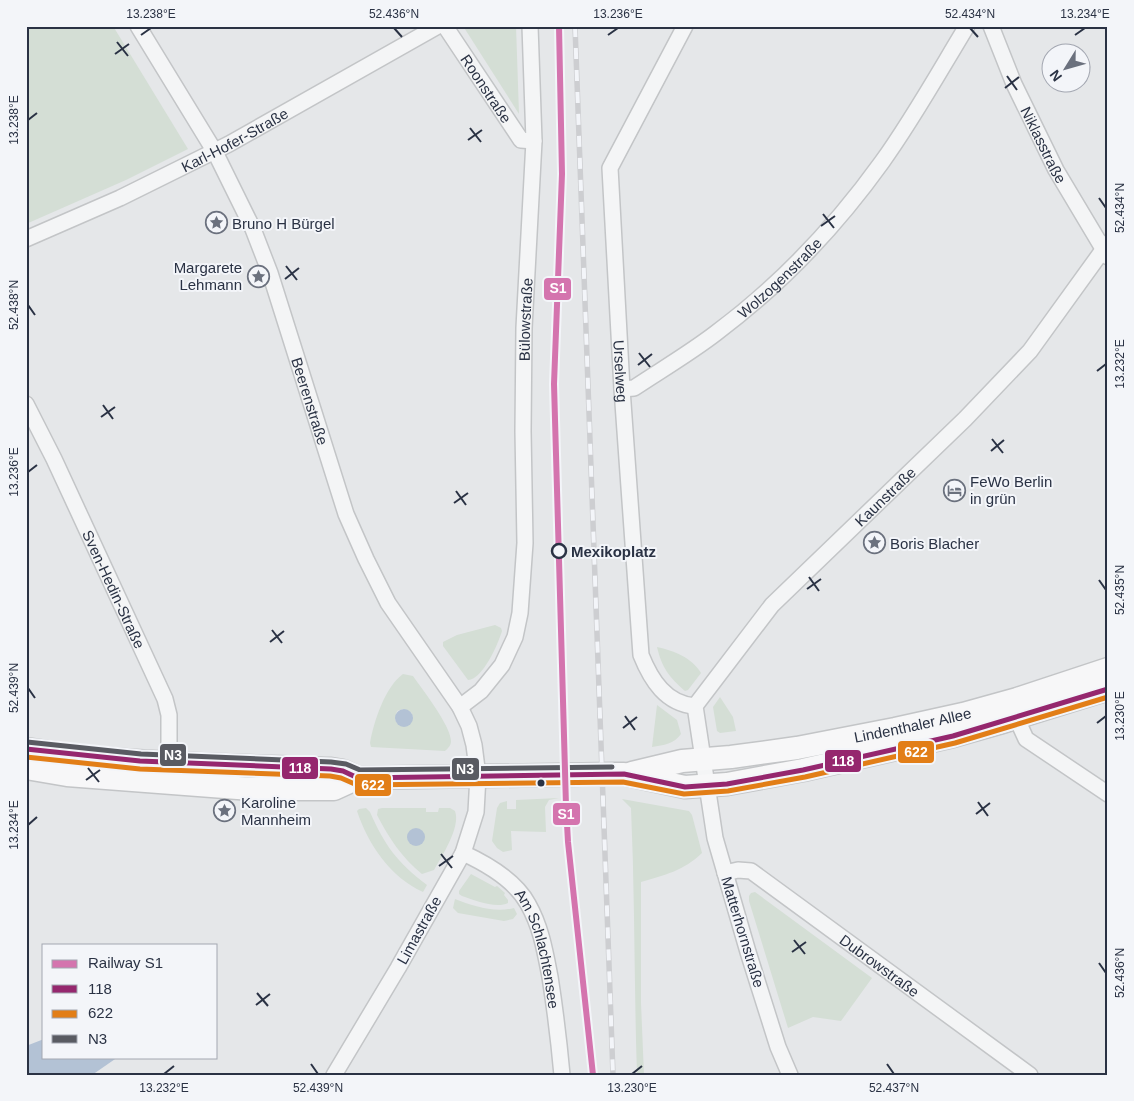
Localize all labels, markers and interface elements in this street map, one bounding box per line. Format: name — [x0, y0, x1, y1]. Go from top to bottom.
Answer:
text: 13.238°E — [126, 7, 176, 21]
text: 52.436°N — [369, 7, 419, 21]
text: 13.236°E — [593, 7, 643, 21]
text: 52.434°N — [945, 7, 995, 21]
text: 13.234°E — [1060, 7, 1110, 21]
north arrow — [1042, 42, 1092, 92]
street label: Roonstraße — [458, 51, 515, 126]
text: N — [1046, 67, 1065, 85]
text: 13.238°E — [7, 95, 21, 145]
street label: Karl-Hofer-Straße — [178, 104, 291, 175]
street label: Niklasstraße — [1018, 104, 1070, 186]
text: 52.434°N — [1113, 183, 1127, 233]
place icon: Bruno H Bürgel — [204, 211, 228, 235]
place label: Bruno H Bürgel — [232, 215, 335, 232]
street label: Wolzogenstraße — [734, 234, 825, 321]
place label: Margarete Lehmann — [174, 259, 242, 293]
place icon: Margarete Lehmann — [246, 264, 270, 288]
street label: Bülowstraße — [515, 277, 535, 361]
line badge: S1 — [543, 277, 572, 301]
text: 52.438°N — [7, 280, 21, 330]
text: S1 — [549, 280, 567, 296]
street label: Urselweg — [611, 339, 631, 403]
text: 13.232°E — [1113, 339, 1127, 389]
street label: Beerenstraße — [289, 355, 332, 447]
text: 13.236°E — [7, 447, 21, 497]
street label: Kaunstraße — [851, 463, 919, 529]
place label: FeWo Berlin in grün — [970, 473, 1052, 507]
hotel icon: FeWo Berlin in grün — [942, 478, 966, 502]
street label: Sven-Hedin-Straße — [79, 527, 149, 651]
place icon: Boris Blacher — [862, 531, 886, 555]
place label: Boris Blacher — [890, 535, 979, 552]
marker: Mexikoplatz — [551, 543, 567, 559]
place label: Mexikoplatz — [571, 543, 656, 560]
text: 52.435°N — [1113, 565, 1127, 615]
text: 52.439°N — [7, 663, 21, 713]
text: 13.230°E — [1113, 691, 1127, 741]
street label: Lindenthaler Allee — [852, 704, 973, 745]
line badge: 622 — [897, 740, 935, 764]
line badge: N3 — [159, 743, 187, 767]
text: 622 — [904, 744, 928, 760]
text: N3 — [164, 747, 182, 763]
line badge: 118 — [824, 749, 862, 773]
text: 118 — [832, 753, 855, 769]
line badge: 118 — [281, 756, 319, 780]
line badge: N3 — [451, 757, 480, 781]
text: 118 — [289, 760, 312, 776]
text: N3 — [456, 761, 474, 777]
line badge: 622 — [354, 773, 392, 797]
text: 622 — [361, 777, 385, 793]
unlabelled marker — [536, 778, 546, 788]
place label: Karoline Mannheim — [241, 794, 311, 828]
place icon: Karoline Mannheim — [213, 799, 237, 823]
text: 13.234°E — [7, 800, 21, 850]
line badge: S1 — [552, 802, 581, 826]
text: S1 — [557, 806, 575, 822]
street label: Matterhornstraße — [718, 875, 768, 989]
street label: Am Schlachtensee — [512, 885, 563, 1010]
street label: Limastraße — [393, 893, 445, 967]
street label: Dubrowstraße — [837, 931, 923, 1000]
legend — [42, 944, 218, 1058]
text: 52.436°N — [1113, 948, 1127, 998]
text: Railway S1 — [88, 954, 163, 971]
text: 118 — [88, 980, 112, 997]
text: 622 — [88, 1004, 113, 1021]
text: N3 — [88, 1030, 107, 1047]
text: 13.232°E — [139, 1081, 189, 1095]
text: 52.439°N — [293, 1081, 343, 1095]
text: 13.230°E — [607, 1081, 657, 1095]
text: 52.437°N — [869, 1081, 919, 1095]

